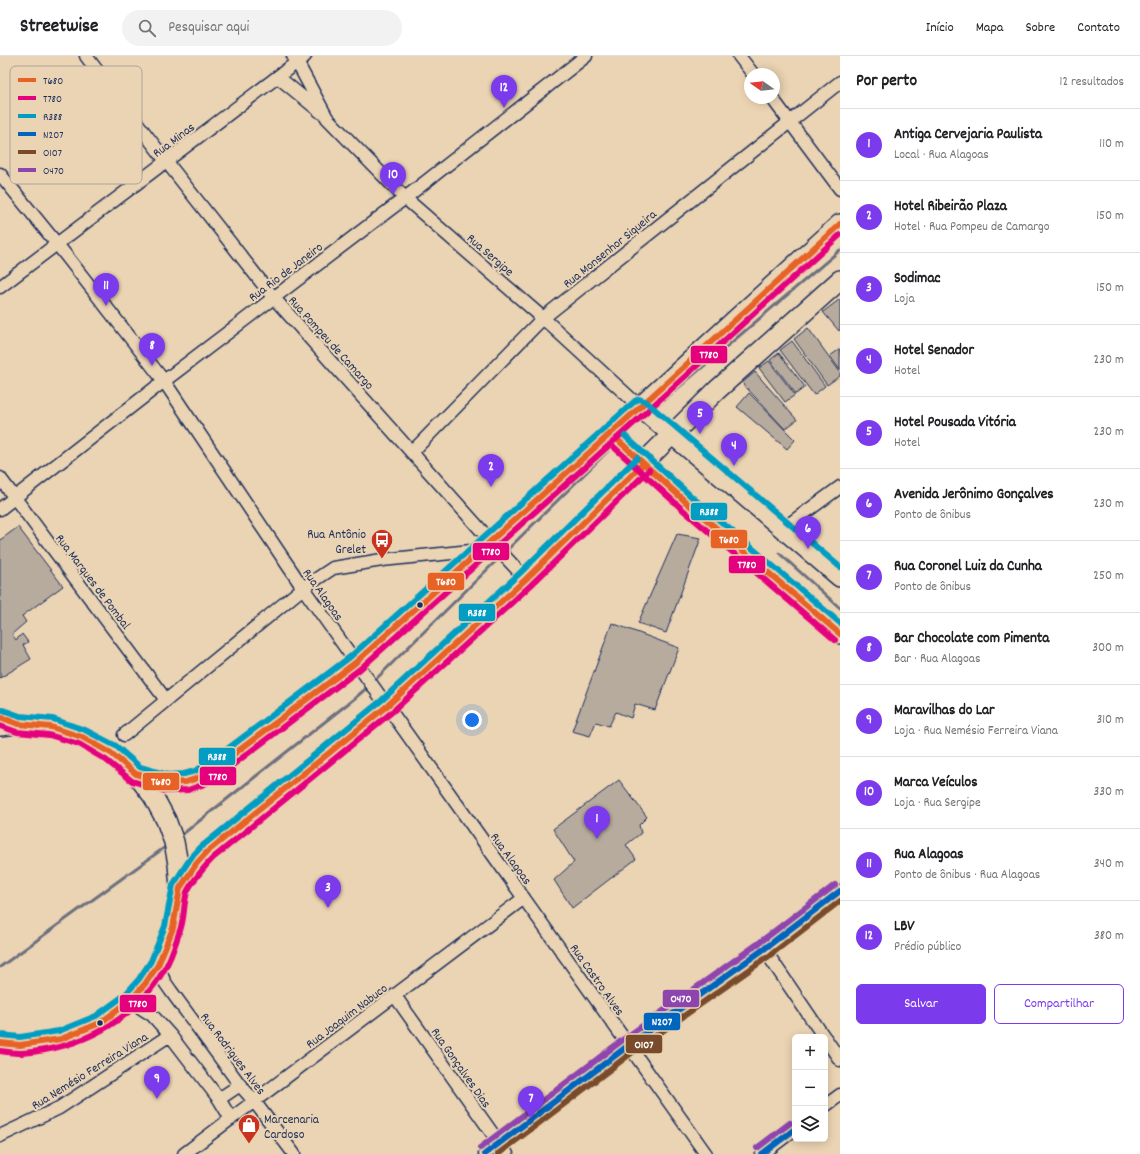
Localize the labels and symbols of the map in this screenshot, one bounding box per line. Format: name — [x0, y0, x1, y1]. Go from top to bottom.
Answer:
legend — [10, 66, 142, 184]
north arrow — [744, 68, 780, 104]
text: T680 — [43, 74, 63, 90]
pin: 12 — [491, 75, 517, 108]
text: T780 — [43, 92, 62, 108]
text: R388 — [43, 110, 62, 126]
street label: Rua Minas — [149, 119, 200, 163]
text: N207 — [43, 128, 63, 144]
text: O107 — [43, 146, 62, 162]
pin: 10 — [380, 162, 406, 195]
text: O470 — [43, 164, 64, 180]
street label: Rua Monsenhor Siqueira — [560, 206, 662, 294]
street label: Rua Sergipe — [462, 230, 517, 282]
street label: Rua Rio de Janeiro — [245, 239, 328, 307]
pin: 11 — [93, 273, 119, 306]
street label: Rua Pompeu de Camargo — [283, 293, 378, 395]
pin: 8 — [139, 333, 165, 366]
line badge: T780 — [690, 345, 728, 364]
text: T780 — [699, 348, 719, 364]
pin: 5 — [687, 401, 713, 434]
pin: 4 — [721, 433, 747, 466]
pin: 2 — [478, 454, 504, 487]
line badge: R388 — [690, 502, 728, 521]
text: R388 — [699, 505, 719, 521]
pin: 6 — [795, 516, 821, 549]
place label: Rua Antônio Grelet — [307, 526, 366, 560]
bus stop icon: Rua Antônio Grelet — [369, 527, 395, 560]
line badge: T680 — [710, 529, 748, 549]
street label: Rua Marques de Pombal — [50, 531, 134, 634]
text: T680 — [719, 533, 739, 549]
line badge: T780 — [472, 542, 510, 561]
text: T780 — [481, 545, 501, 561]
line badge: T780 — [728, 555, 766, 574]
text: T780 — [737, 558, 757, 574]
street label: Rua Alagoas — [297, 565, 347, 626]
line badge: T680 — [427, 572, 465, 591]
text: T680 — [436, 575, 456, 591]
unlabelled marker — [415, 600, 425, 610]
line badge: R388 — [458, 603, 496, 622]
text: R388 — [467, 606, 487, 622]
your location — [462, 710, 482, 730]
line badge: R388 — [198, 747, 236, 766]
text: R388 — [207, 750, 227, 766]
line badge: T780 — [199, 766, 237, 786]
text: T780 — [208, 770, 228, 786]
line badge: T680 — [142, 772, 180, 791]
text: T680 — [151, 775, 171, 791]
pin: 1 — [584, 806, 610, 839]
street label: Rua Alagoas — [485, 829, 535, 889]
pin: 3 — [315, 875, 341, 908]
street label: Rua Castro Alves — [564, 940, 628, 1020]
street label: Rua Joaquim Nabuco — [303, 980, 393, 1054]
line badge: O470 — [662, 989, 700, 1008]
text: O470 — [670, 992, 692, 1008]
line badge: T780 — [119, 994, 157, 1013]
text: T780 — [128, 997, 148, 1013]
street label: Rua Rodrigues Alves — [195, 1009, 269, 1100]
line badge: N207 — [643, 1012, 681, 1031]
text: N207 — [652, 1015, 673, 1031]
unlabelled marker — [95, 1018, 105, 1028]
street label: Rua Gonçalves Dias — [425, 1024, 495, 1112]
street label: Rua Nemésio Ferreira Viana — [28, 1028, 153, 1116]
line badge: O107 — [625, 1034, 663, 1054]
text: O107 — [635, 1038, 654, 1054]
pin: 9 — [144, 1066, 170, 1099]
pin: 7 — [518, 1086, 544, 1119]
place label: Marcenaria Cardoso — [264, 1111, 320, 1145]
shop icon: Marcenaria Cardoso — [236, 1112, 262, 1145]

